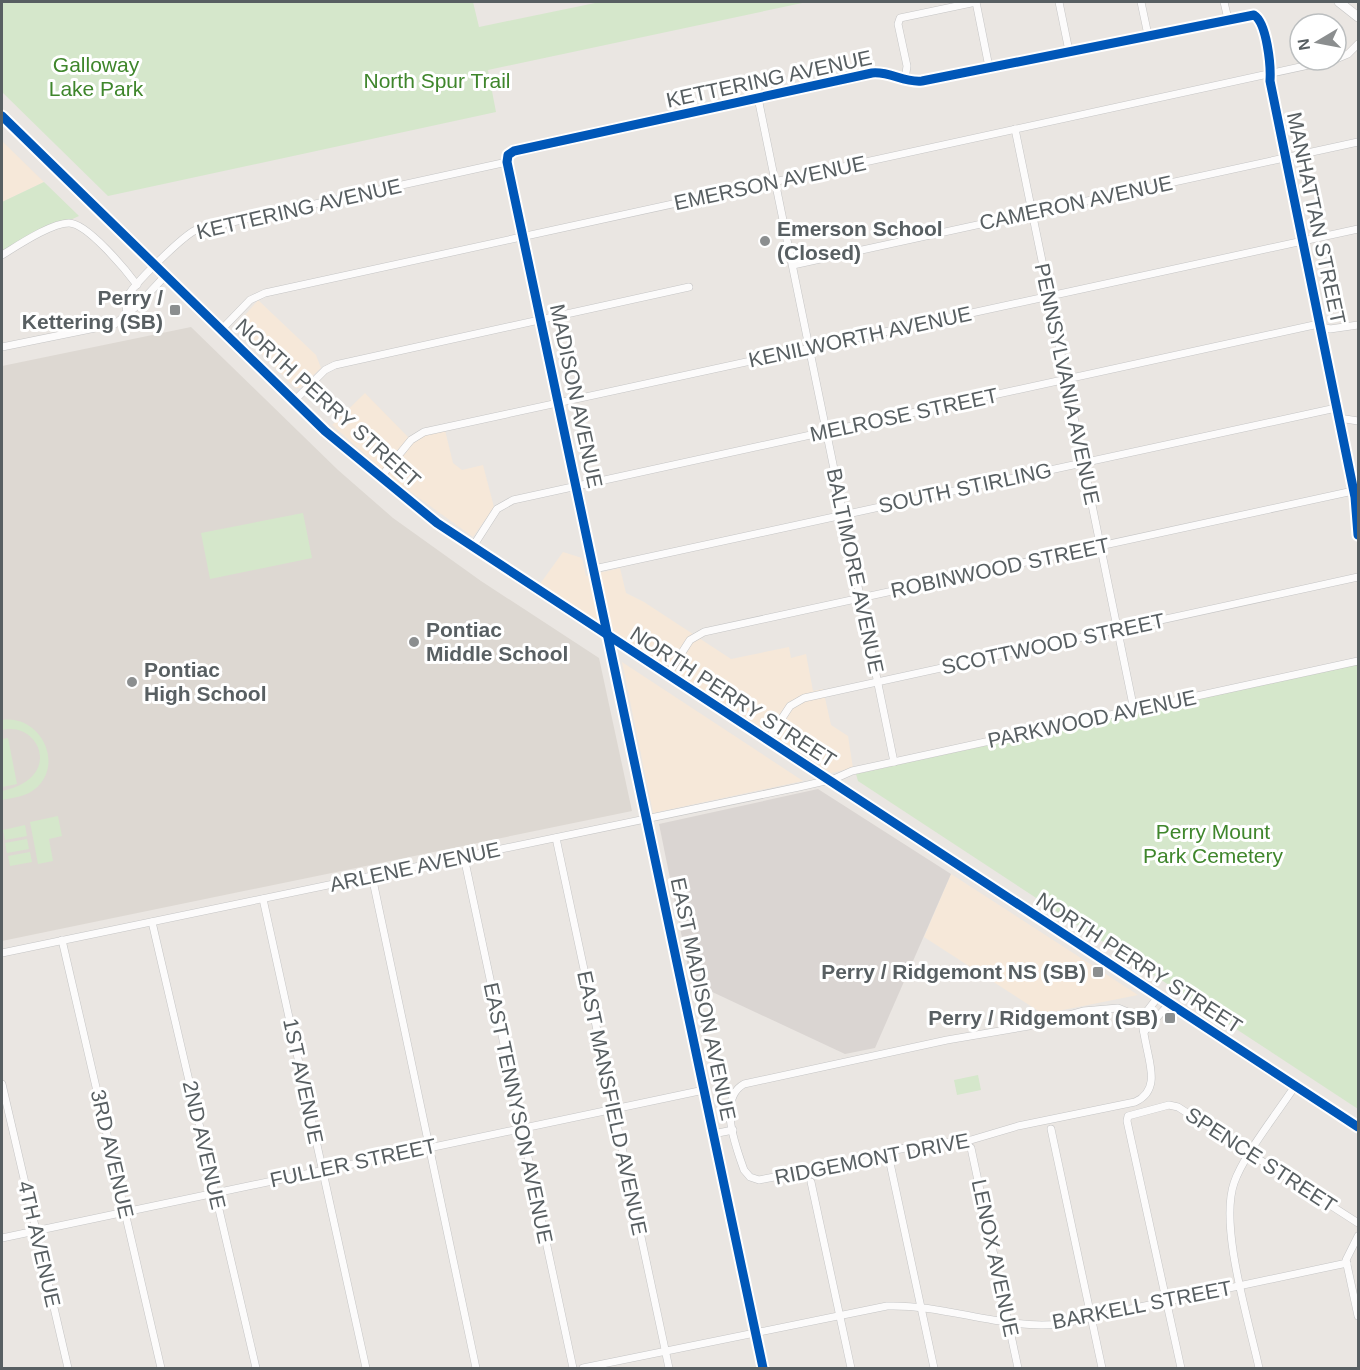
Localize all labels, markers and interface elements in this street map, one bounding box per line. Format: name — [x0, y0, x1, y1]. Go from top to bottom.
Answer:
north arrow — [1288, 12, 1348, 72]
text: N — [1294, 37, 1313, 52]
street label: KETTERING AVENUE — [664, 45, 874, 112]
park label: Galloway Lake Park — [49, 53, 144, 100]
park label: North Spur Trail — [363, 69, 511, 92]
street label: MANHATTAN STREET — [1283, 110, 1350, 326]
street label: EMERSON AVENUE — [672, 151, 868, 214]
street label: CAMERON AVENUE — [977, 171, 1175, 234]
street label: KETTERING AVENUE — [194, 174, 404, 243]
place label: Emerson School (Closed) — [777, 217, 943, 264]
marker: Emerson School (Closed) — [758, 234, 772, 248]
street label: PENNSYLVANIA AVENUE — [1031, 261, 1104, 507]
place label: Perry / Kettering (SB) — [22, 286, 163, 333]
street label: MADISON AVENUE — [546, 302, 607, 490]
street label: KENILWORTH AVENUE — [746, 302, 974, 371]
marker: Perry / Kettering (SB) — [168, 303, 182, 317]
street label: NORTH PERRY STREET — [231, 314, 425, 492]
street label: MELROSE STREET — [808, 383, 1000, 446]
street label: SOUTH STIRLING — [876, 458, 1053, 517]
street label: BALTIMORE AVENUE — [822, 466, 888, 676]
street label: ROBINWOOD STREET — [889, 533, 1111, 602]
street label: SCOTTWOOD STREET — [939, 609, 1167, 678]
place label: Pontiac Middle School — [426, 618, 568, 665]
street label: NORTH PERRY STREET — [626, 621, 840, 772]
marker: Pontiac Middle School — [407, 635, 421, 649]
place label: Pontiac High School — [144, 658, 267, 705]
marker: Pontiac High School — [125, 675, 139, 689]
street label: PARKWOOD AVENUE — [985, 685, 1198, 752]
park label: Perry Mount Park Cemetery — [1143, 820, 1284, 867]
street label: ARLENE AVENUE — [328, 837, 502, 896]
street label: EAST MADISON AVENUE — [666, 875, 740, 1122]
street label: NORTH PERRY STREET — [1032, 887, 1246, 1038]
place label: Perry / Ridgemont NS (SB) — [821, 960, 1086, 983]
marker: Perry / Ridgemont NS (SB) — [1091, 965, 1105, 979]
street label: EAST MANSFIELD AVENUE — [573, 968, 652, 1237]
street label: EAST TENNYSON AVENUE — [480, 980, 557, 1245]
place label: Perry / Ridgemont (SB) — [928, 1006, 1158, 1029]
marker: Perry / Ridgemont (SB) — [1163, 1011, 1177, 1025]
street label: 1ST AVENUE — [279, 1016, 328, 1146]
street label: 2ND AVENUE — [178, 1078, 230, 1212]
street label: 3RD AVENUE — [86, 1087, 138, 1221]
street label: SPENCE STREET — [1182, 1102, 1341, 1217]
street label: RIDGEMONT DRIVE — [773, 1128, 971, 1189]
street label: FULLER STREET — [268, 1134, 438, 1191]
street label: LENOX AVENUE — [968, 1177, 1023, 1339]
street label: 4TH AVENUE — [14, 1178, 65, 1309]
street label: BARKELL STREET — [1050, 1276, 1234, 1333]

